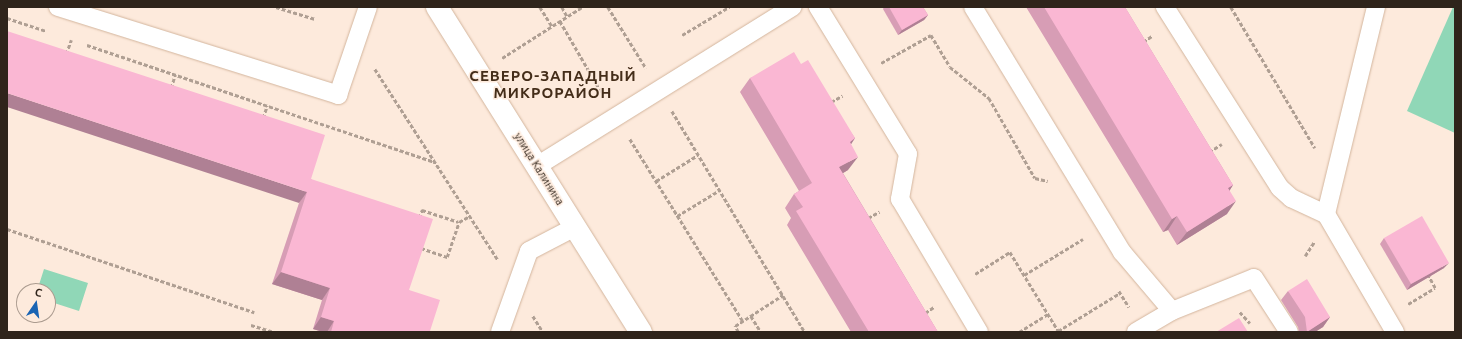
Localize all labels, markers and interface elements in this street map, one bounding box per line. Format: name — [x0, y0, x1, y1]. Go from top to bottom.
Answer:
district label: СЕВЕРО-ЗАПАДНЫЙ МИКРОРАЙОН — [469, 66, 637, 101]
street label: улица Калинина — [511, 130, 567, 208]
north arrow — [16, 283, 56, 323]
text: С — [34, 286, 43, 299]

